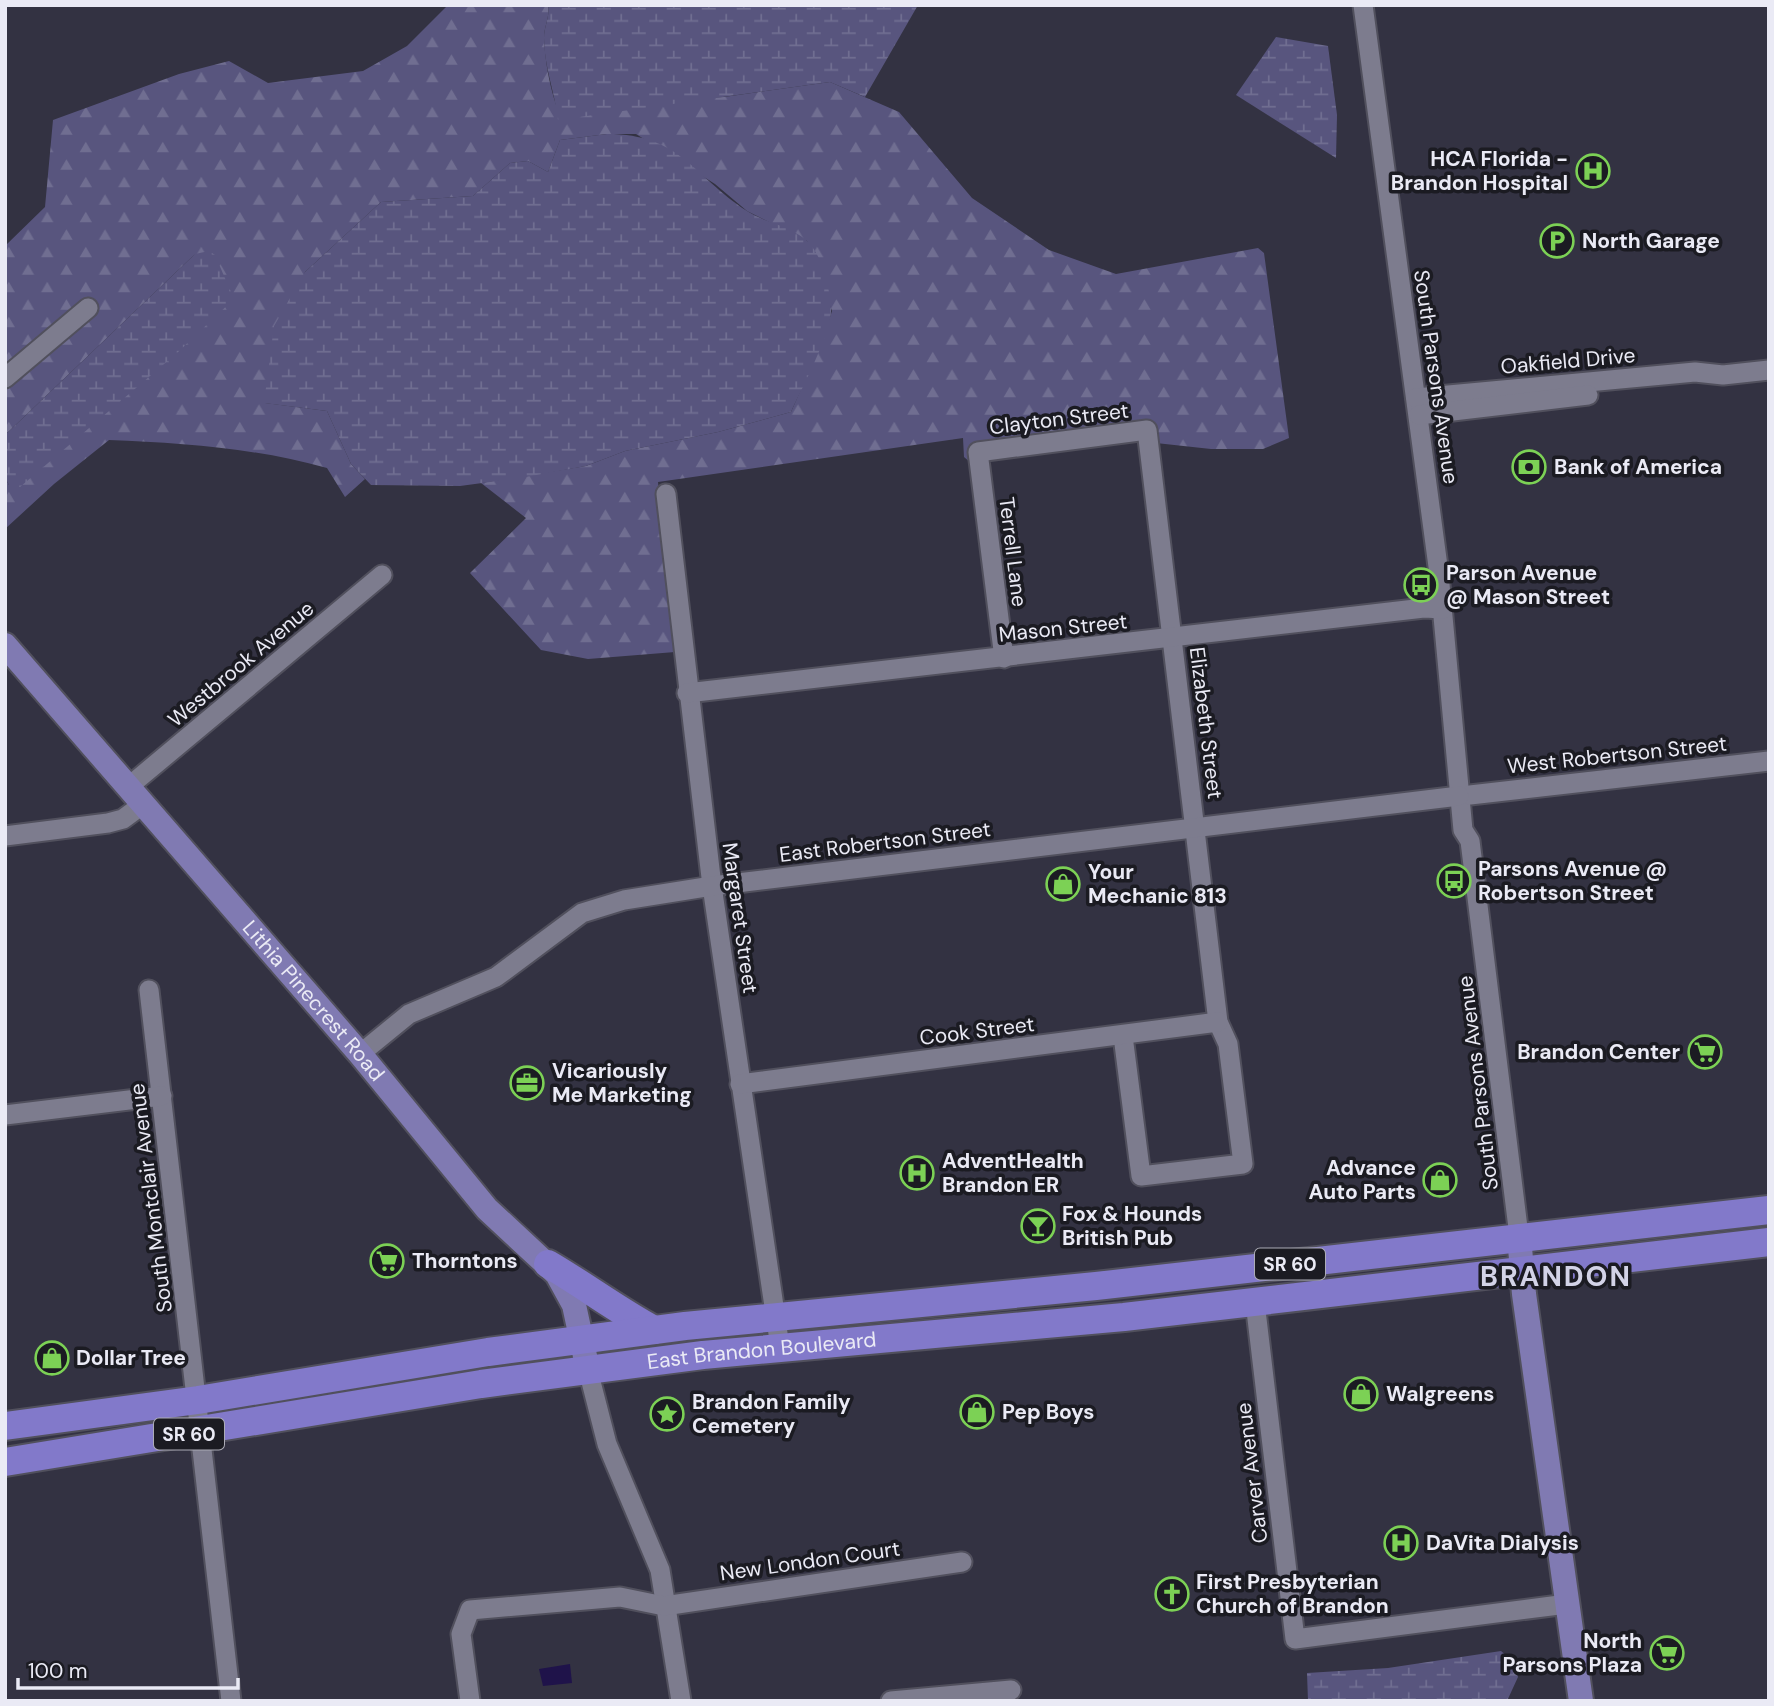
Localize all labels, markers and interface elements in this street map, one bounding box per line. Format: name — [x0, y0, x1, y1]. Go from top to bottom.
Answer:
place label: HCA Florida - Brandon Hospital — [1391, 145, 1568, 197]
hospital icon: HCA Florida - Brandon Hospital — [1574, 152, 1612, 190]
parking icon: North Garage — [1538, 222, 1576, 260]
place label: North Garage — [1582, 227, 1720, 255]
street label: South Parsons Avenue — [1407, 268, 1465, 486]
street label: Oakfield Drive — [1499, 341, 1637, 381]
street label: Clayton Street — [988, 397, 1130, 441]
bank icon: Bank of America — [1510, 448, 1548, 486]
place label: Bank of America — [1554, 453, 1722, 481]
street label: Terrell Lane — [992, 496, 1034, 609]
place label: Parson Avenue @ Mason Street — [1446, 559, 1610, 611]
bus stop icon: Parson Avenue @ Mason Street — [1402, 566, 1440, 604]
street label: Westbrook Avenue — [162, 595, 320, 733]
street label: Mason Street — [997, 607, 1129, 649]
street label: Elizabeth Street — [1183, 645, 1229, 801]
street label: West Robertson Street — [1506, 730, 1728, 780]
street label: East Robertson Street — [778, 815, 992, 869]
street label: Margaret Street — [716, 841, 764, 995]
place label: Parsons Avenue @ Robertson Street — [1478, 855, 1667, 907]
place label: Your Mechanic 813 — [1088, 858, 1227, 910]
bus stop icon: Parsons Avenue @ Robertson Street — [1435, 862, 1473, 900]
shop icon: Your Mechanic 813 — [1044, 865, 1082, 903]
street label: Lithia Pinecrest Road — [236, 915, 391, 1087]
street label: South Parsons Avenue — [1451, 974, 1505, 1192]
street label: Cook Street — [918, 1010, 1036, 1052]
supermarket icon: Brandon Center — [1686, 1033, 1724, 1071]
place label: Brandon Center — [1517, 1038, 1680, 1066]
place label: Vicariously Me Marketing — [552, 1057, 692, 1109]
office icon: Vicariously Me Marketing — [508, 1064, 546, 1102]
street label: South Montclair Avenue — [123, 1082, 179, 1314]
place label: AdventHealth Brandon ER — [942, 1147, 1084, 1199]
hospital icon: AdventHealth Brandon ER — [898, 1154, 936, 1192]
place label: Advance Auto Parts — [1308, 1154, 1416, 1206]
shop icon: Advance Auto Parts — [1421, 1161, 1459, 1199]
place label: Fox & Hounds British Pub — [1062, 1200, 1202, 1252]
bar icon: Fox & Hounds British Pub — [1019, 1207, 1057, 1245]
supermarket icon: Thorntons — [368, 1242, 406, 1280]
place label: Thorntons — [412, 1247, 518, 1275]
road number: SR 60 — [1255, 1248, 1325, 1280]
district label: BRANDON — [1480, 1258, 1632, 1295]
street label: East Brandon Boulevard — [645, 1325, 878, 1376]
shop icon: Dollar Tree — [33, 1339, 71, 1377]
place label: Dollar Tree — [76, 1344, 186, 1372]
shop icon: Walgreens — [1342, 1375, 1380, 1413]
place label: Walgreens — [1386, 1380, 1494, 1408]
place label: Brandon Family Cemetery — [692, 1388, 851, 1440]
shop icon: Pep Boys — [958, 1393, 996, 1431]
place icon: Brandon Family Cemetery — [648, 1395, 686, 1433]
place label: Pep Boys — [1002, 1398, 1094, 1426]
street label: Carver Avenue — [1229, 1401, 1275, 1545]
road number: SR 60 — [154, 1418, 224, 1450]
hospital icon: DaVita Dialysis — [1382, 1524, 1420, 1562]
place label: DaVita Dialysis — [1426, 1529, 1579, 1557]
street label: New London Court — [718, 1535, 902, 1587]
place label: First Presbyterian Church of Brandon — [1196, 1568, 1389, 1620]
church icon: First Presbyterian Church of Brandon — [1153, 1575, 1191, 1613]
place label: North Parsons Plaza — [1502, 1627, 1642, 1679]
supermarket icon: North Parsons Plaza — [1648, 1634, 1686, 1672]
scale bar — [18, 1646, 238, 1690]
text: 100 m — [28, 1657, 88, 1685]

